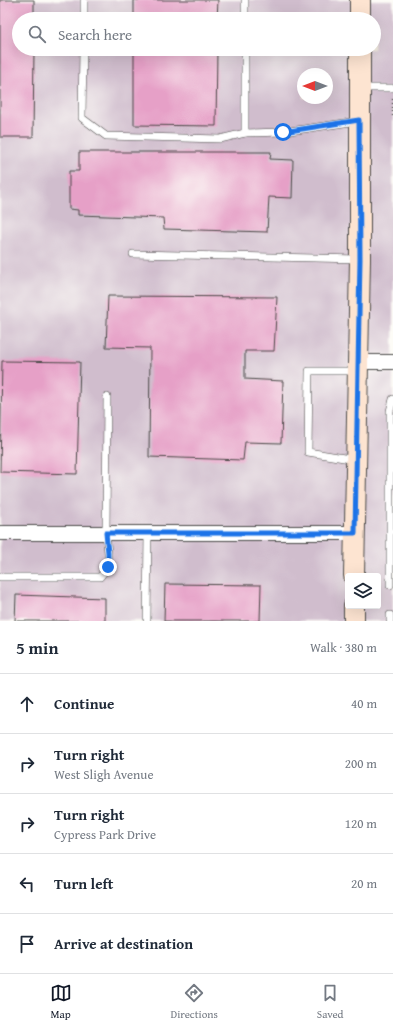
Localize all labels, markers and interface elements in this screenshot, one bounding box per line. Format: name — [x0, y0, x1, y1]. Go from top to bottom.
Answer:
search box — [12, 12, 381, 56]
icon: search — [26, 23, 48, 45]
text: Search here — [58, 24, 132, 45]
north arrow — [297, 68, 333, 104]
route start — [274, 123, 292, 141]
route end — [99, 558, 117, 576]
map controls — [345, 573, 381, 609]
button: layers — [345, 573, 381, 609]
text: 5 min — [16, 635, 58, 660]
text: Walk · 380 m — [310, 638, 377, 657]
icon: ahead — [16, 693, 38, 715]
text: Continue — [54, 693, 115, 714]
text: 40 m — [351, 694, 377, 713]
text: Turn right — [54, 744, 125, 765]
icon: right — [16, 753, 38, 775]
text: 200 m — [345, 754, 377, 773]
text: West Sligh Avenue — [54, 765, 153, 784]
text: Turn right — [54, 804, 125, 825]
icon: right — [16, 813, 38, 835]
text: 120 m — [345, 814, 377, 833]
text: Cypress Park Drive — [54, 825, 156, 844]
icon: left — [16, 873, 38, 895]
text: Turn left — [54, 873, 113, 894]
text: 20 m — [351, 874, 377, 893]
icon: arrive — [16, 933, 38, 955]
text: Arrive at destination — [54, 933, 193, 954]
tab: Map — [50, 982, 72, 1022]
tab: Directions — [171, 982, 218, 1022]
tab: Saved — [317, 982, 343, 1022]

